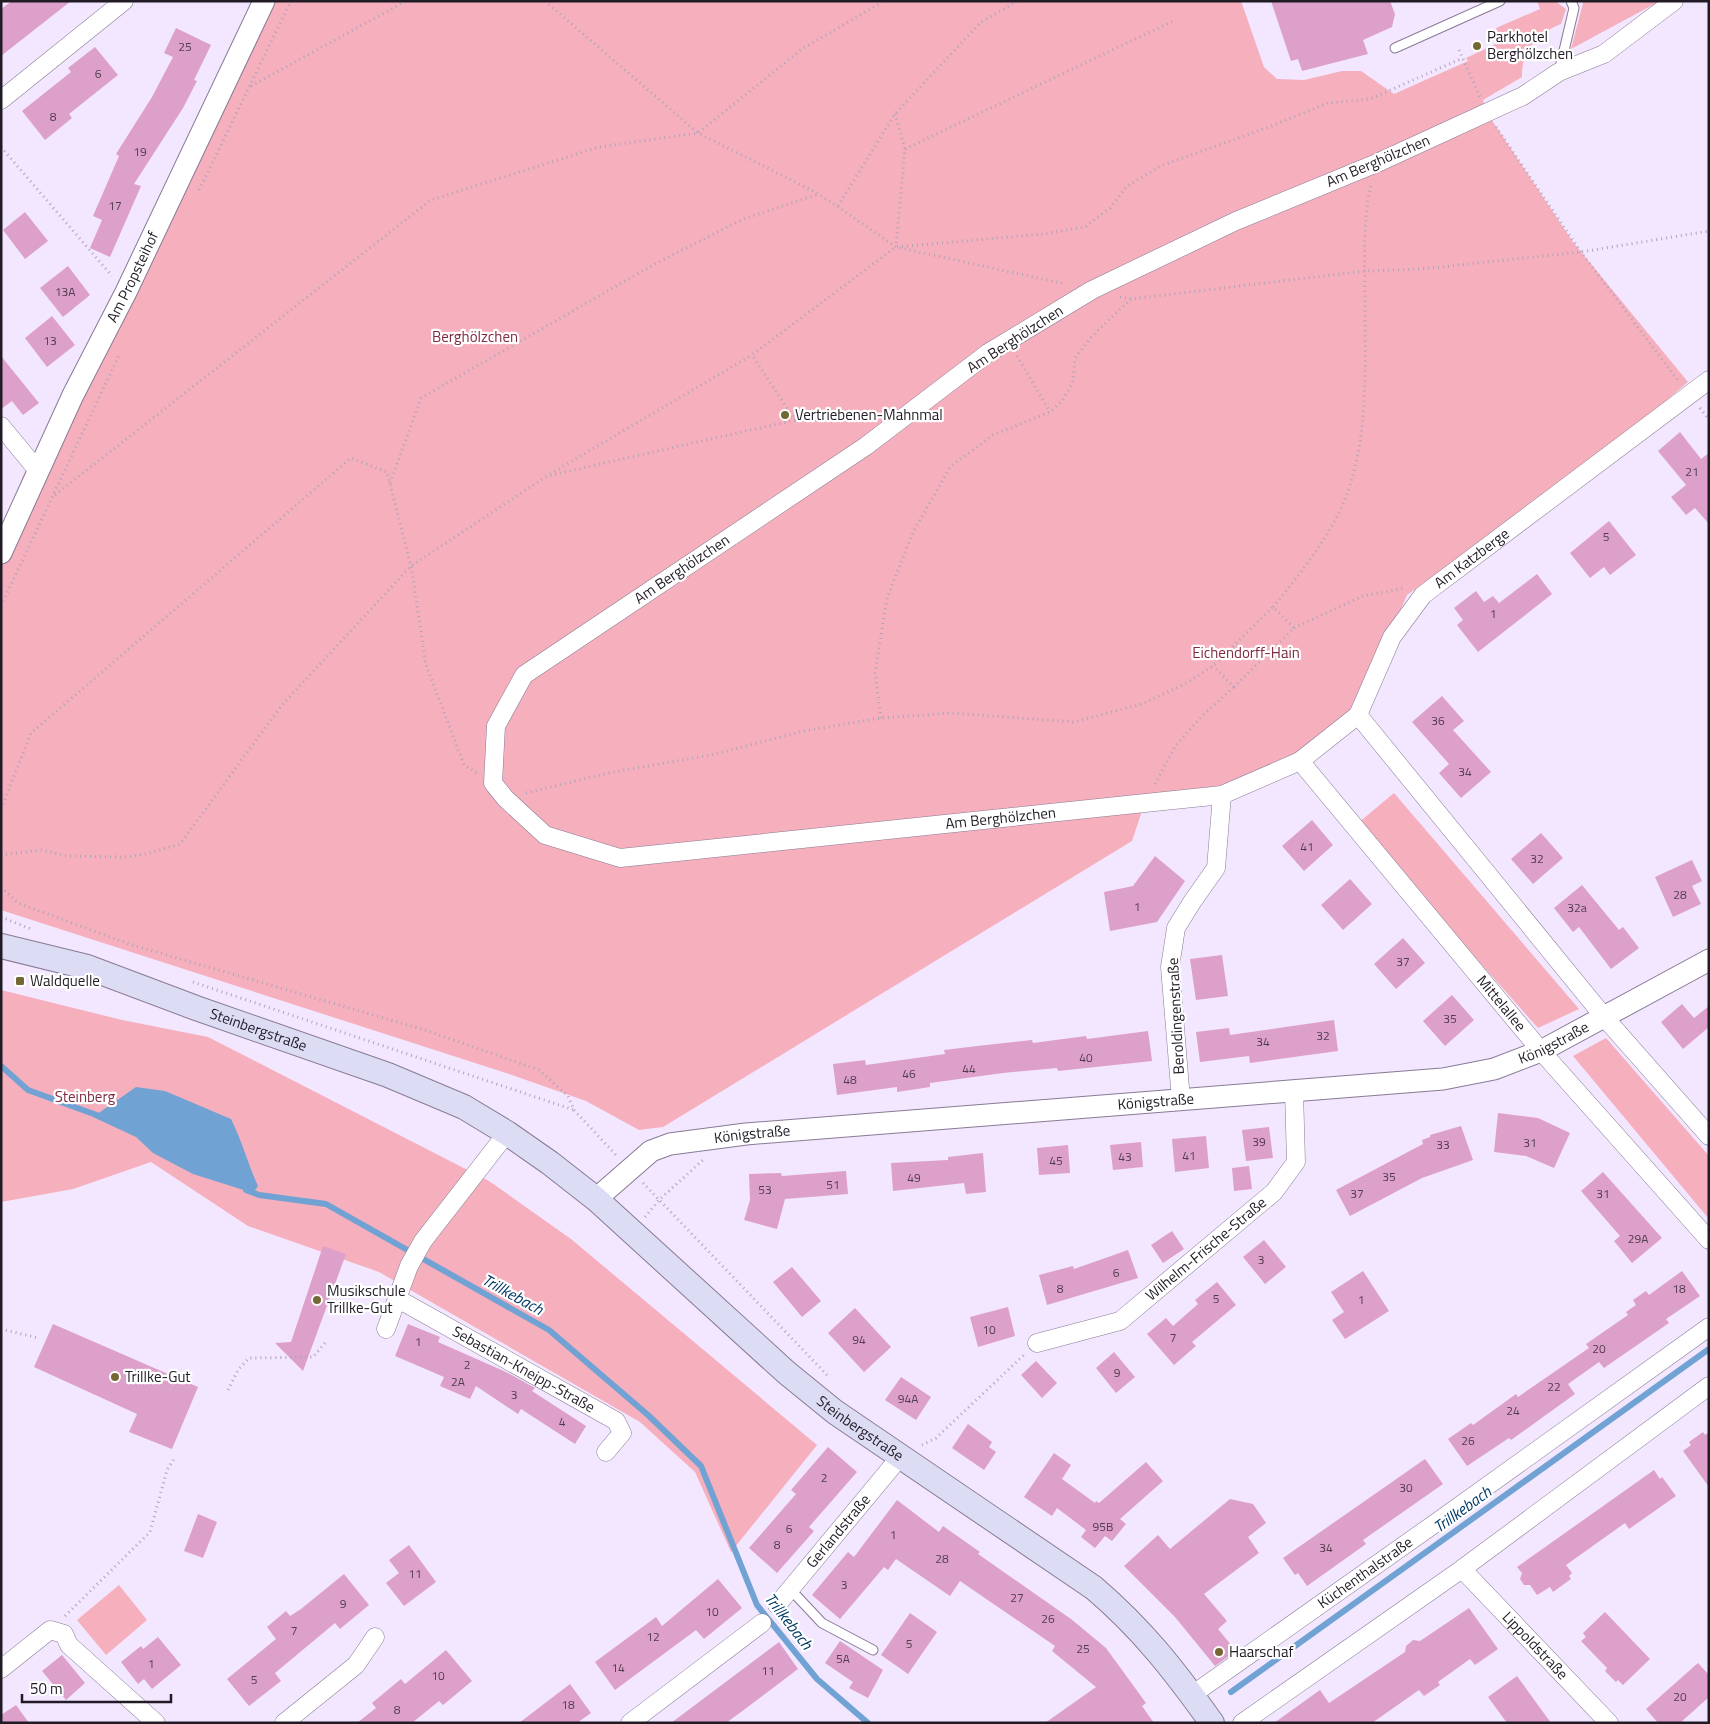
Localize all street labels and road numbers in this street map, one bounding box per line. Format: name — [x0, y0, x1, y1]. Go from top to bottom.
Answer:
street label: Am Berghölzchen — [1322, 128, 1433, 193]
street label: Am Propsteihof — [100, 227, 164, 326]
street label: Am Berghölzchen — [962, 299, 1067, 378]
street label: Am Katzberge — [1429, 522, 1514, 594]
street label: Am Berghölzchen — [629, 528, 734, 609]
street label: Am Berghölzchen — [944, 800, 1057, 835]
street label: Beroldingenstraße — [1161, 957, 1190, 1075]
street label: Mittelallee — [1471, 970, 1532, 1036]
street label: Steinbergstraße — [207, 1002, 310, 1057]
street label: Königstraße — [1515, 1015, 1593, 1070]
street label: Königstraße — [1117, 1087, 1195, 1116]
street label: Königstraße — [713, 1119, 791, 1149]
street label: Wilhelm-Frische-Straße — [1140, 1191, 1271, 1306]
street label: Sebastian-Kneipp-Straße — [448, 1320, 600, 1418]
street label: Steinbergstraße — [812, 1389, 909, 1466]
street label: Gerlandstraße — [800, 1489, 876, 1573]
street label: Küchenthalstraße — [1313, 1531, 1417, 1614]
street label: Lippoldstraße — [1497, 1606, 1574, 1685]

